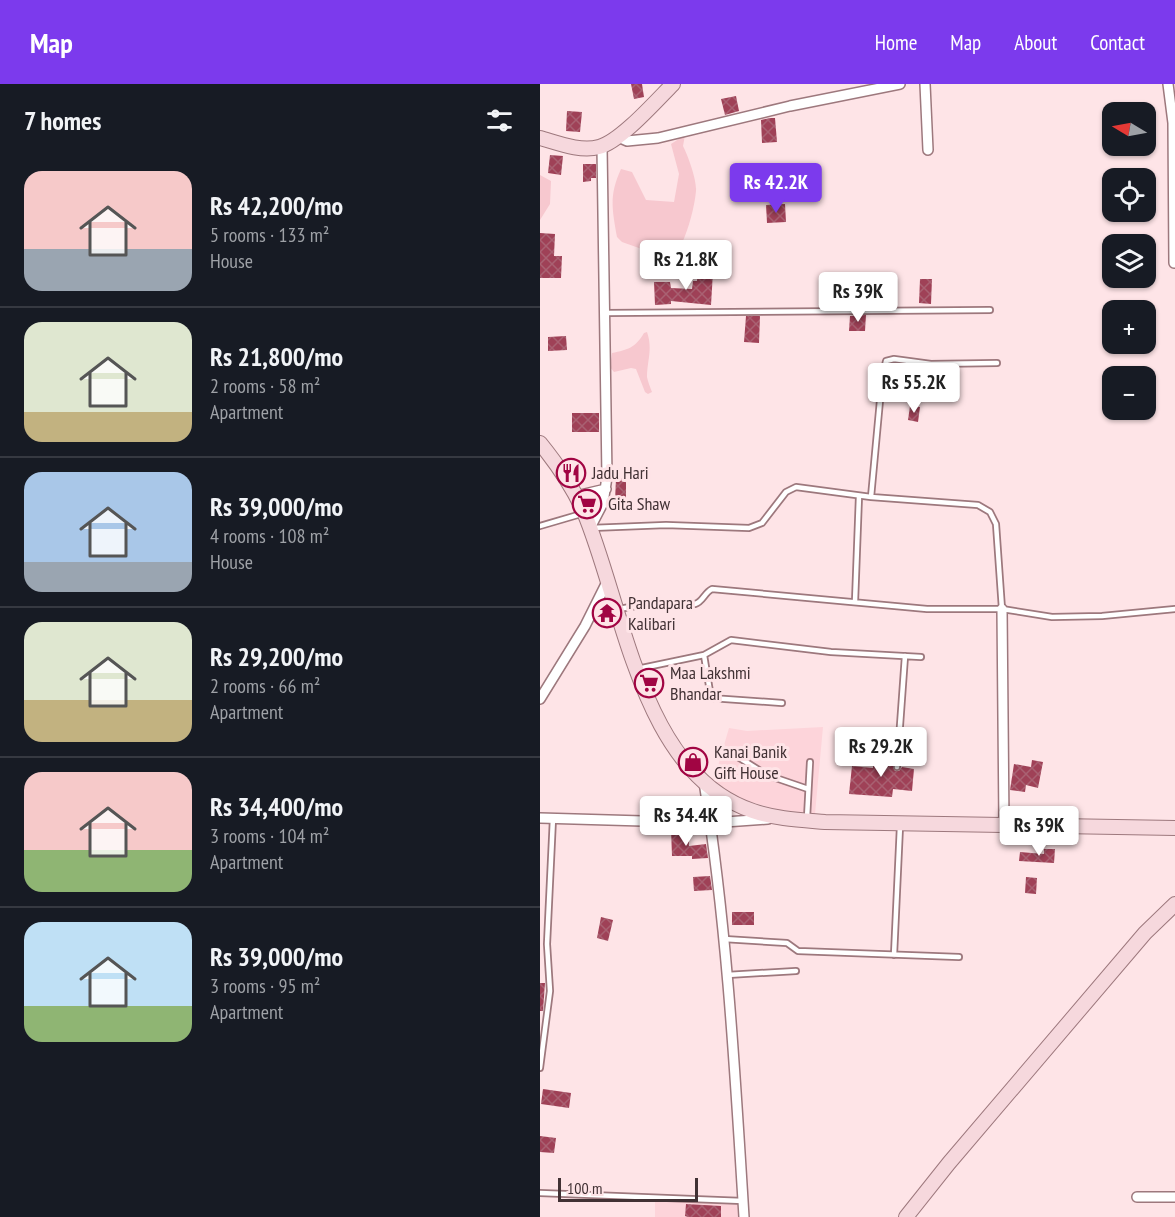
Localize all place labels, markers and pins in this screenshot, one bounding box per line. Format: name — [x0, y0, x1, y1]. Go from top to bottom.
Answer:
pin: Rs 42.2K — [714, 163, 838, 214]
pin: Rs 21.8K — [624, 240, 748, 291]
pin: Rs 39K — [809, 272, 907, 323]
pin: Rs 55.2K — [852, 363, 976, 414]
restaurant icon: Jadu Hari — [555, 457, 587, 489]
place label: Jadu Hari — [591, 461, 649, 484]
supermarket icon: Gita Shaw — [571, 488, 603, 520]
place label: Gita Shaw — [608, 492, 671, 515]
place label: Pandapara Kalibari — [628, 591, 693, 635]
temple icon: Pandapara Kalibari — [591, 597, 623, 629]
place label: Maa Lakshmi Bhandar — [670, 661, 751, 705]
supermarket icon: Maa Lakshmi Bhandar — [633, 667, 665, 699]
pin: Rs 29.2K — [819, 727, 943, 778]
place label: Kanai Banik Gift House — [714, 740, 787, 784]
shop icon: Kanai Banik Gift House — [677, 746, 709, 778]
pin: Rs 34.4K — [624, 796, 748, 847]
pin: Rs 39K — [990, 806, 1088, 857]

